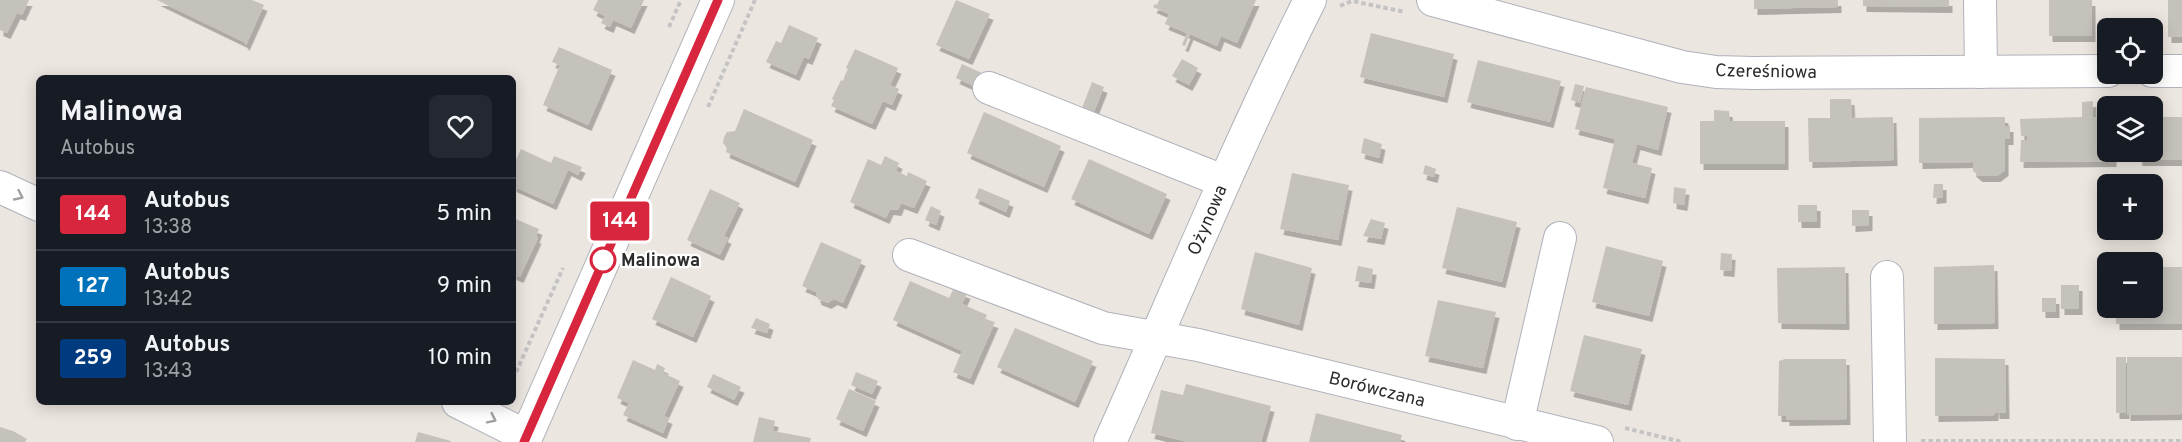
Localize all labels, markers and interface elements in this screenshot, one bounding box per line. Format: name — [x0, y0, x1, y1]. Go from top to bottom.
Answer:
map controls — [2097, 18, 2163, 318]
button: locate — [2097, 18, 2163, 84]
street label: Czereśniowa — [1715, 60, 1817, 85]
text: Malinowa — [60, 95, 183, 131]
button: heart — [429, 95, 492, 158]
button: layers — [2097, 96, 2163, 162]
text: Autobus — [60, 136, 135, 162]
button: + — [2097, 174, 2163, 240]
street label: Ożynowa — [1183, 182, 1233, 259]
text: Autobus — [144, 188, 230, 215]
one-way arrow — [13, 189, 24, 201]
text: 144 — [75, 201, 111, 228]
text: 5 min — [437, 201, 492, 228]
line badge: 144 — [586, 202, 654, 240]
text: 144 — [602, 208, 638, 235]
text: 13:38 — [144, 215, 192, 241]
marker: Malinowa — [590, 247, 616, 273]
place label: Malinowa — [621, 250, 700, 273]
button: − — [2097, 252, 2163, 318]
text: Autobus — [144, 260, 230, 287]
text: 127 — [77, 273, 109, 300]
text: 9 min — [437, 273, 492, 300]
text: 13:42 — [144, 287, 193, 313]
text: Autobus — [144, 332, 230, 359]
text: 259 — [74, 345, 112, 372]
text: 10 min — [428, 345, 492, 372]
text: 13:43 — [144, 359, 192, 385]
street label: Borówczana — [1326, 367, 1427, 414]
one-way arrow — [485, 411, 496, 423]

